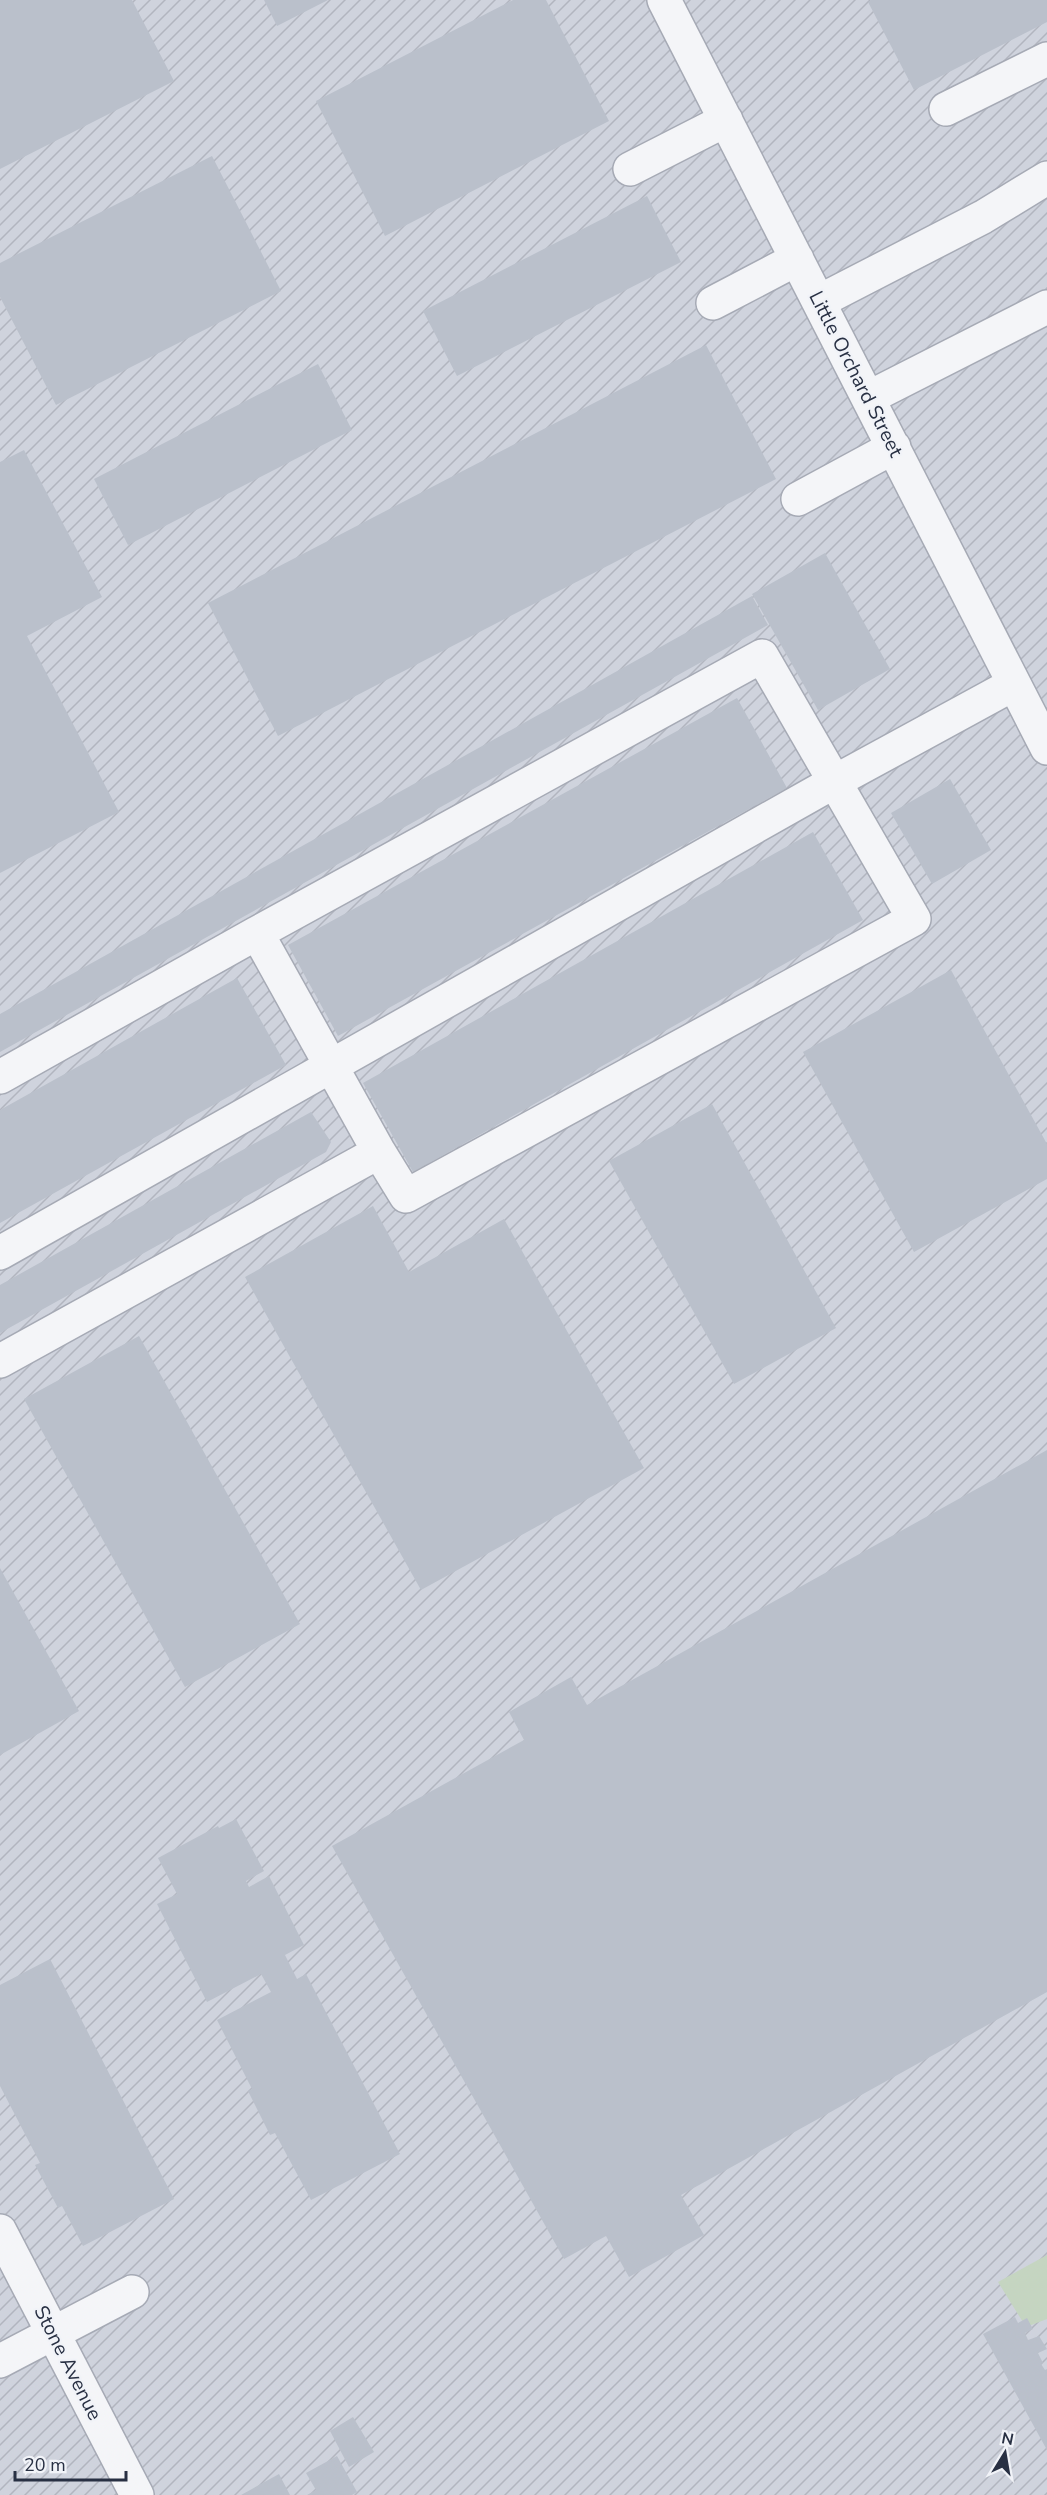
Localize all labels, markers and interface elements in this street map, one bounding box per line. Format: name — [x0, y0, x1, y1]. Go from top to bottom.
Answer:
street label: Little Orchard Street — [802, 286, 910, 462]
street label: Stone Avenue — [27, 2301, 109, 2425]
north arrow — [975, 2423, 1035, 2483]
text: N — [1000, 2427, 1016, 2451]
scale bar — [15, 2444, 126, 2482]
text: 20 m — [24, 2453, 66, 2477]

